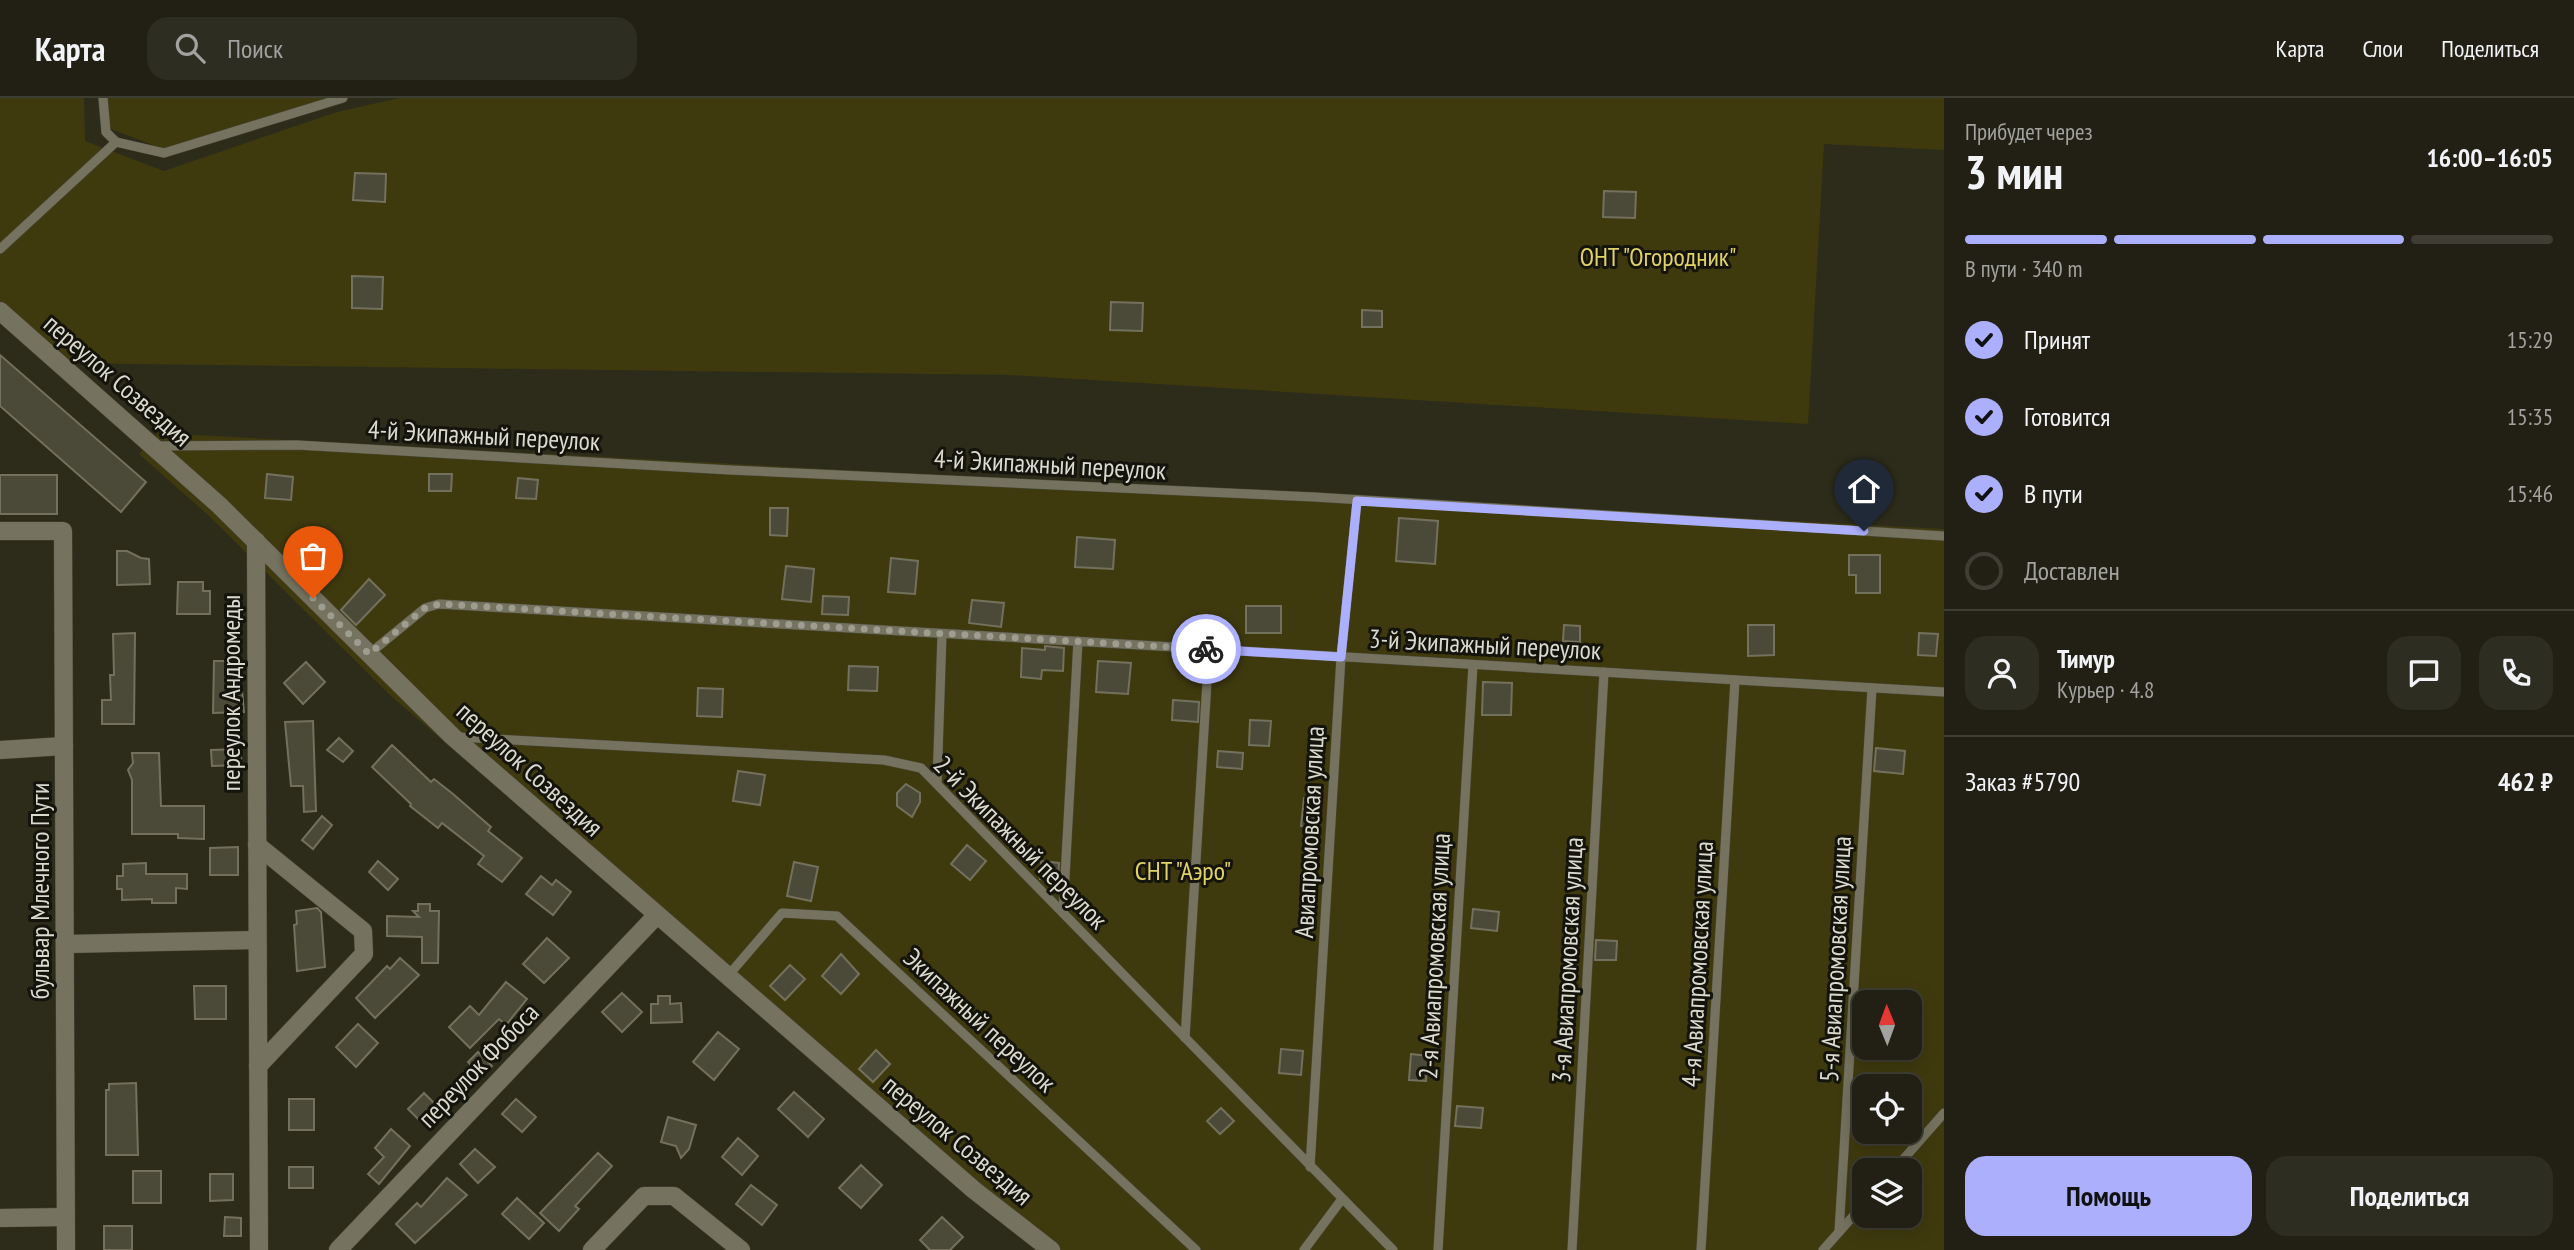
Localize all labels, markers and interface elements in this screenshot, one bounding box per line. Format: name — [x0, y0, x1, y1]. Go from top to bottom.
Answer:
search box — [147, 17, 637, 80]
text: Карта — [35, 27, 105, 70]
icon: search — [171, 29, 209, 67]
text: Поиск — [227, 32, 283, 65]
text: Карта — [2276, 33, 2324, 64]
text: Слои — [2362, 33, 2403, 64]
text: Поделиться — [2441, 33, 2539, 64]
text: Прибудет через — [1965, 117, 2093, 146]
text: 16:00–16:05 — [2426, 141, 2553, 174]
text: 3 мин — [1965, 142, 2063, 202]
park label: ОНТ "Огородник" — [1580, 240, 1736, 273]
text: В пути · 340 m — [1965, 254, 2082, 283]
street label: переулок Созвездия — [37, 307, 199, 453]
icon: check — [1965, 321, 2003, 359]
text: Принят — [2024, 323, 2090, 356]
text: 15:29 — [2507, 325, 2553, 354]
icon: check — [1965, 398, 2003, 436]
text: Готовится — [2024, 400, 2110, 433]
text: 15:35 — [2507, 402, 2553, 431]
street label: 4-й Экипажный переулок — [367, 412, 601, 458]
street label: 4-й Экипажный переулок — [933, 441, 1167, 487]
pin — [1834, 459, 1894, 531]
icon: home — [1845, 470, 1883, 508]
icon: check — [1965, 475, 2003, 513]
text: В пути — [2024, 477, 2083, 510]
text: 15:46 — [2507, 479, 2553, 508]
pin — [283, 526, 343, 598]
icon: bag — [294, 537, 332, 575]
text: Доставлен — [2024, 554, 2120, 587]
street label: переулок Андромеды — [214, 595, 247, 791]
courier — [1171, 614, 1241, 684]
street label: 3-й Экипажный переулок — [1368, 621, 1602, 667]
icon: bike — [1187, 630, 1225, 668]
button: person — [1965, 636, 2039, 710]
button: chat — [2387, 636, 2461, 710]
button: phone — [2479, 636, 2553, 710]
text: Тимур — [2057, 642, 2115, 675]
text: Курьер · 4.8 — [2057, 675, 2154, 704]
street label: переулок Созвездия — [450, 695, 610, 843]
street label: Авиапромовская улица — [1287, 725, 1331, 939]
street label: 2-й Экипажный переулок — [927, 748, 1115, 936]
text: Заказ #5790 — [1965, 765, 2080, 798]
text: 462 ₽ — [2498, 765, 2553, 798]
street label: бульвар Млечного Пути — [23, 783, 56, 999]
street label: 2-я Авиапромовская улица — [1411, 832, 1457, 1080]
street label: 5-я Авиапромовская улица — [1812, 835, 1858, 1083]
street label: 3-я Авиапромовская улица — [1544, 836, 1590, 1084]
street label: 4-я Авиапромовская улица — [1674, 840, 1720, 1088]
park label: СНТ "Аэро" — [1135, 854, 1231, 887]
street label: Экипажный переулок — [897, 941, 1063, 1099]
north arrow — [1852, 990, 1922, 1060]
map controls — [1852, 990, 1922, 1228]
street label: переулок Фобоса — [410, 996, 546, 1134]
street label: переулок Созвездия — [876, 1068, 1040, 1212]
button: locate — [1852, 1074, 1922, 1144]
button: Помощь — [1965, 1156, 2252, 1236]
button: Поделиться — [2266, 1156, 2553, 1236]
button: layers — [1852, 1158, 1922, 1228]

